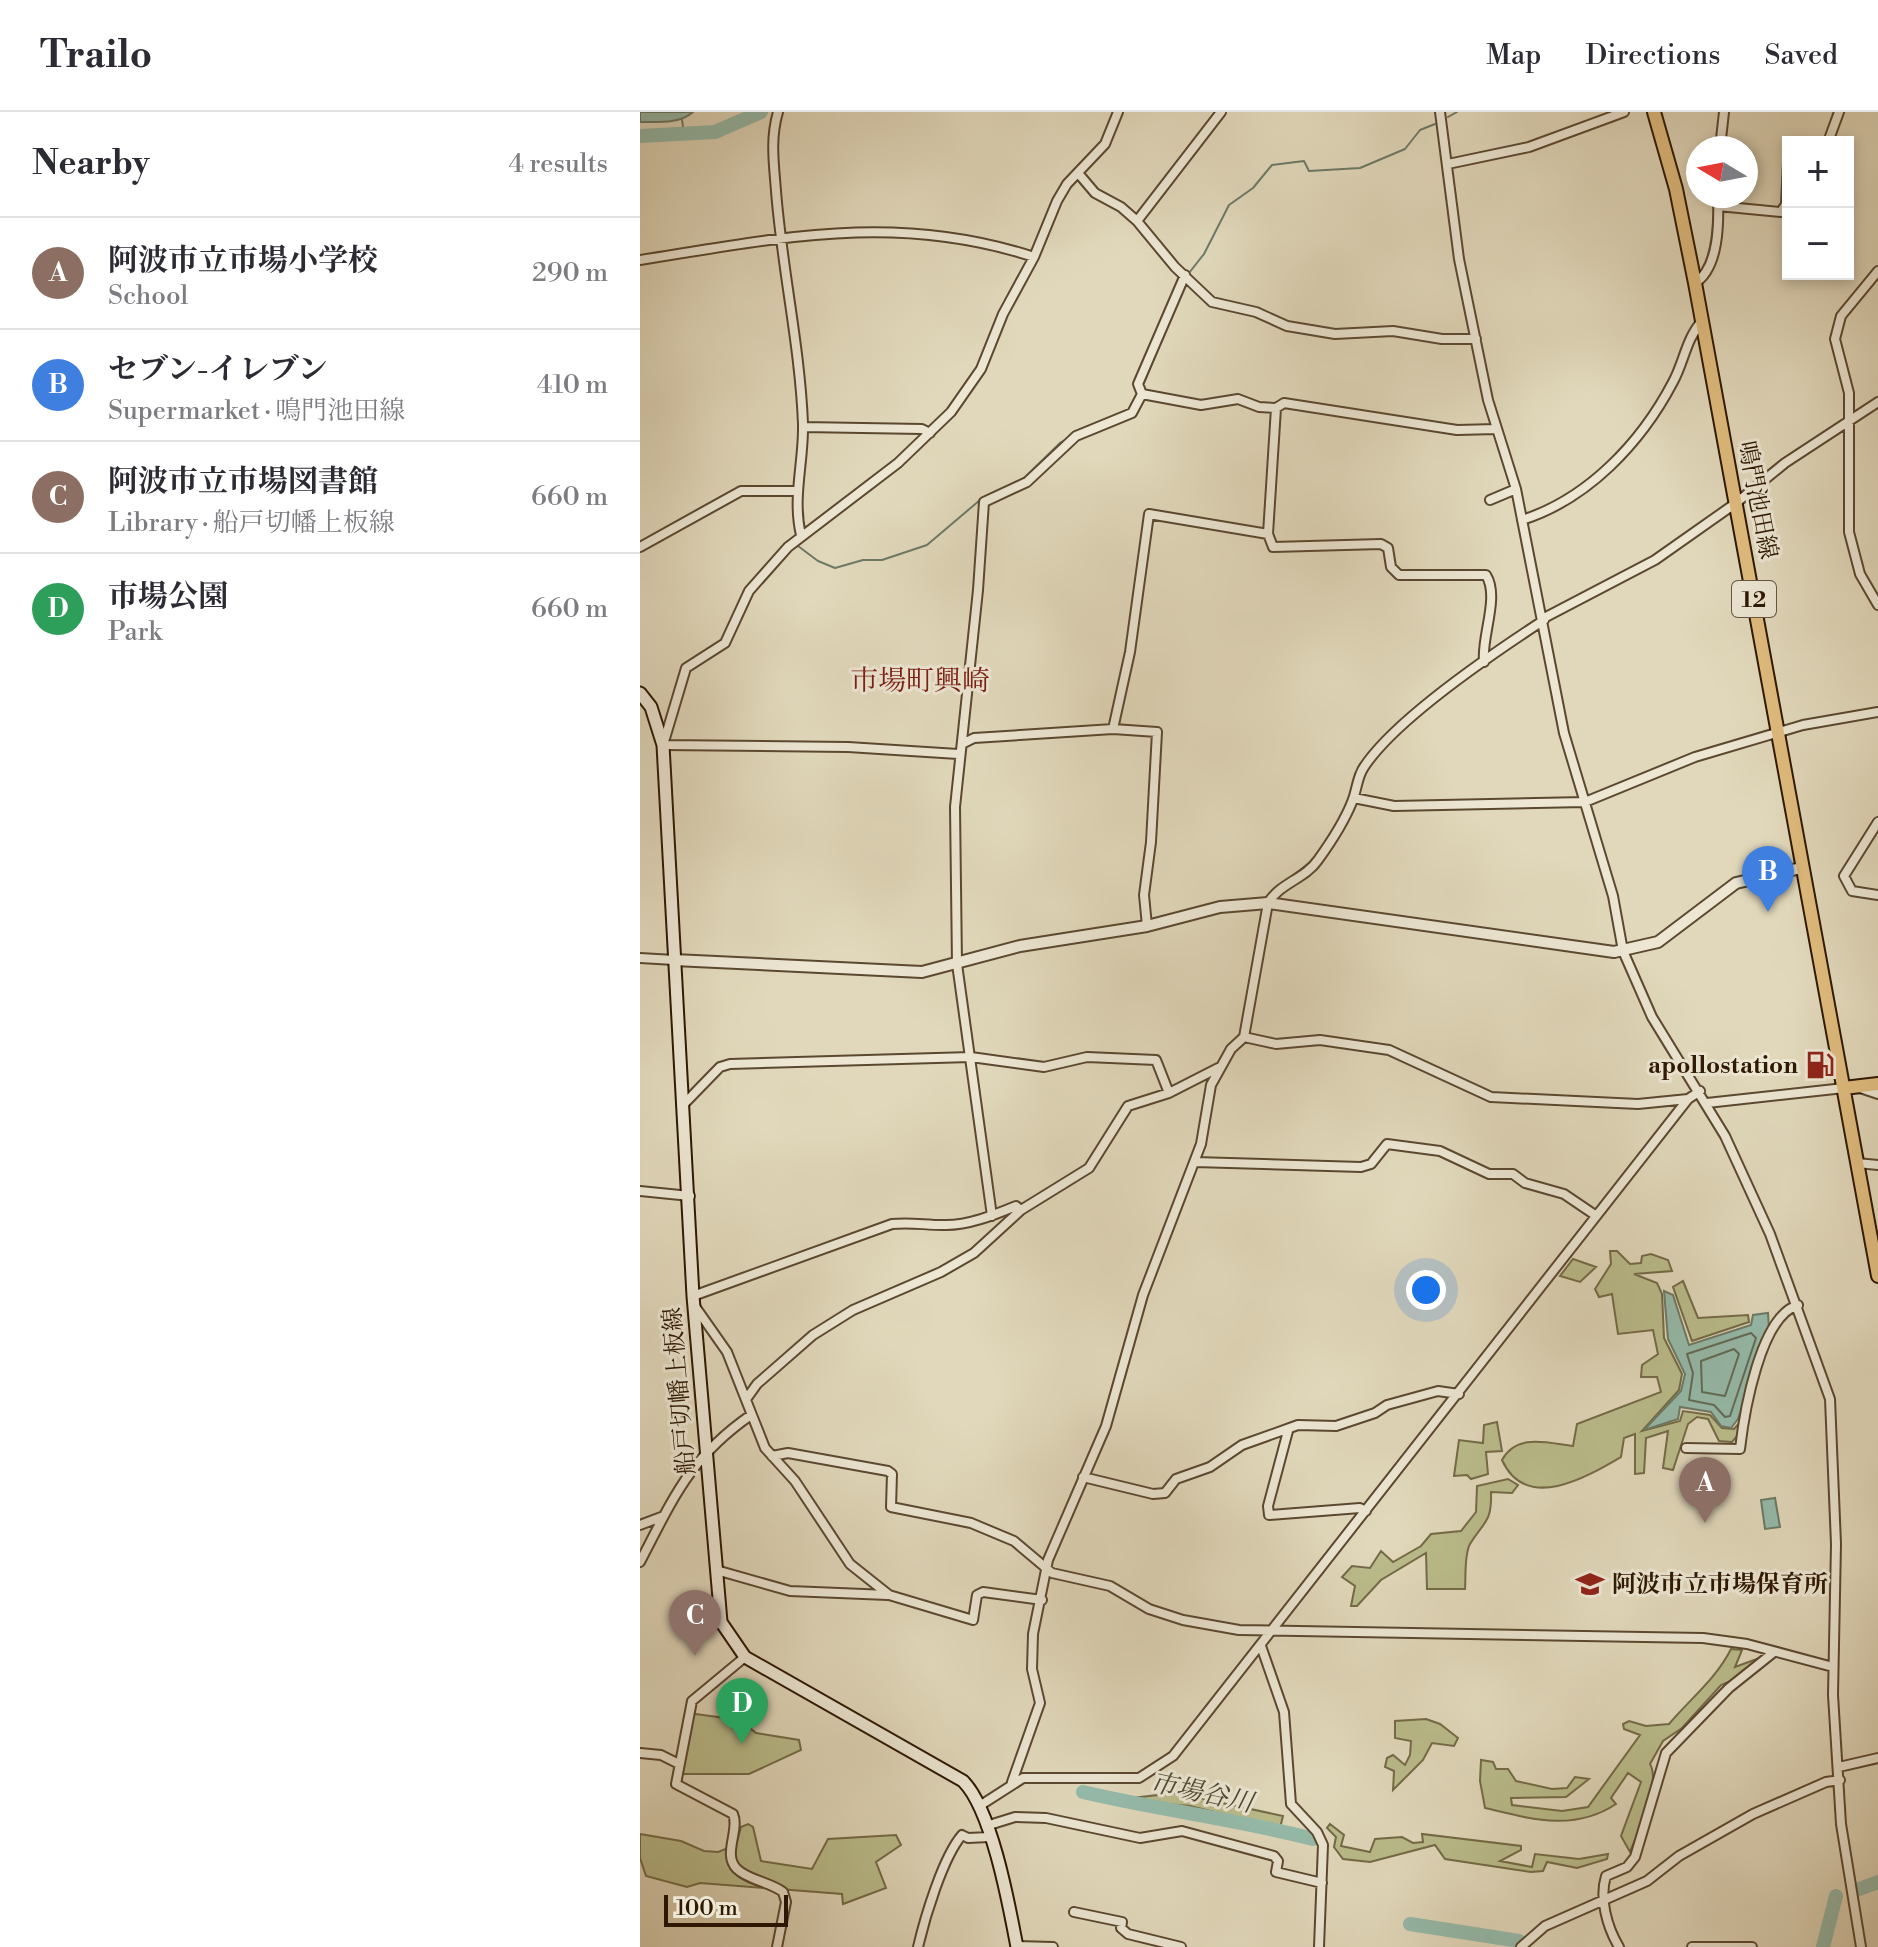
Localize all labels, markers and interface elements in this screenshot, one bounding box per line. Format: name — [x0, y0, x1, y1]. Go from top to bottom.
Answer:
text: Trailo — [40, 32, 152, 79]
text: Map — [1486, 38, 1541, 73]
text: Directions — [1585, 38, 1720, 73]
text: Saved — [1764, 38, 1838, 73]
north arrow — [1686, 136, 1758, 208]
map controls — [1782, 136, 1854, 280]
button: + — [1782, 136, 1854, 208]
text: Nearby — [32, 143, 150, 185]
text: 4 results — [509, 148, 608, 180]
button: − — [1782, 208, 1854, 280]
text: 阿波市立市場小学校 — [108, 242, 378, 280]
text: A — [49, 257, 67, 289]
text: 290 m — [532, 257, 608, 289]
text: School — [108, 280, 188, 312]
text: セブン-イレブン — [108, 351, 327, 389]
text: B — [48, 369, 68, 401]
text: 410 m — [537, 369, 608, 401]
text: Supermarket · 鳴門池田線 — [108, 395, 405, 427]
street label: 鳴門池田線 — [1731, 438, 1783, 562]
text: 阿波市立市場図書館 — [108, 463, 378, 501]
text: C — [49, 481, 67, 513]
text: 660 m — [531, 481, 608, 513]
text: Library · 船戸切幡上板線 — [108, 507, 395, 539]
text: 市場公園 — [108, 578, 228, 616]
road number: 12 — [1732, 581, 1776, 617]
text: D — [48, 593, 68, 625]
text: 660 m — [531, 593, 608, 625]
text: Park — [108, 616, 162, 648]
district label: 市場町興崎 — [850, 664, 990, 699]
pin: B — [1742, 846, 1794, 912]
fuel station icon: apollostation — [1805, 1050, 1835, 1080]
place label: apollostation — [1648, 1051, 1798, 1081]
your location — [1406, 1270, 1446, 1310]
street label: 船戸切幡上板線 — [658, 1306, 702, 1476]
pin: A — [1679, 1457, 1731, 1523]
school or university icon: 阿波市立市場保育所 — [1575, 1569, 1605, 1599]
place label: 阿波市立市場保育所 — [1612, 1570, 1828, 1600]
pin: C — [669, 1590, 721, 1656]
pin: D — [716, 1678, 768, 1744]
water label: 市場谷川 — [1148, 1767, 1259, 1820]
scale bar — [664, 1891, 788, 1927]
text: 100 m — [676, 1895, 738, 1922]

